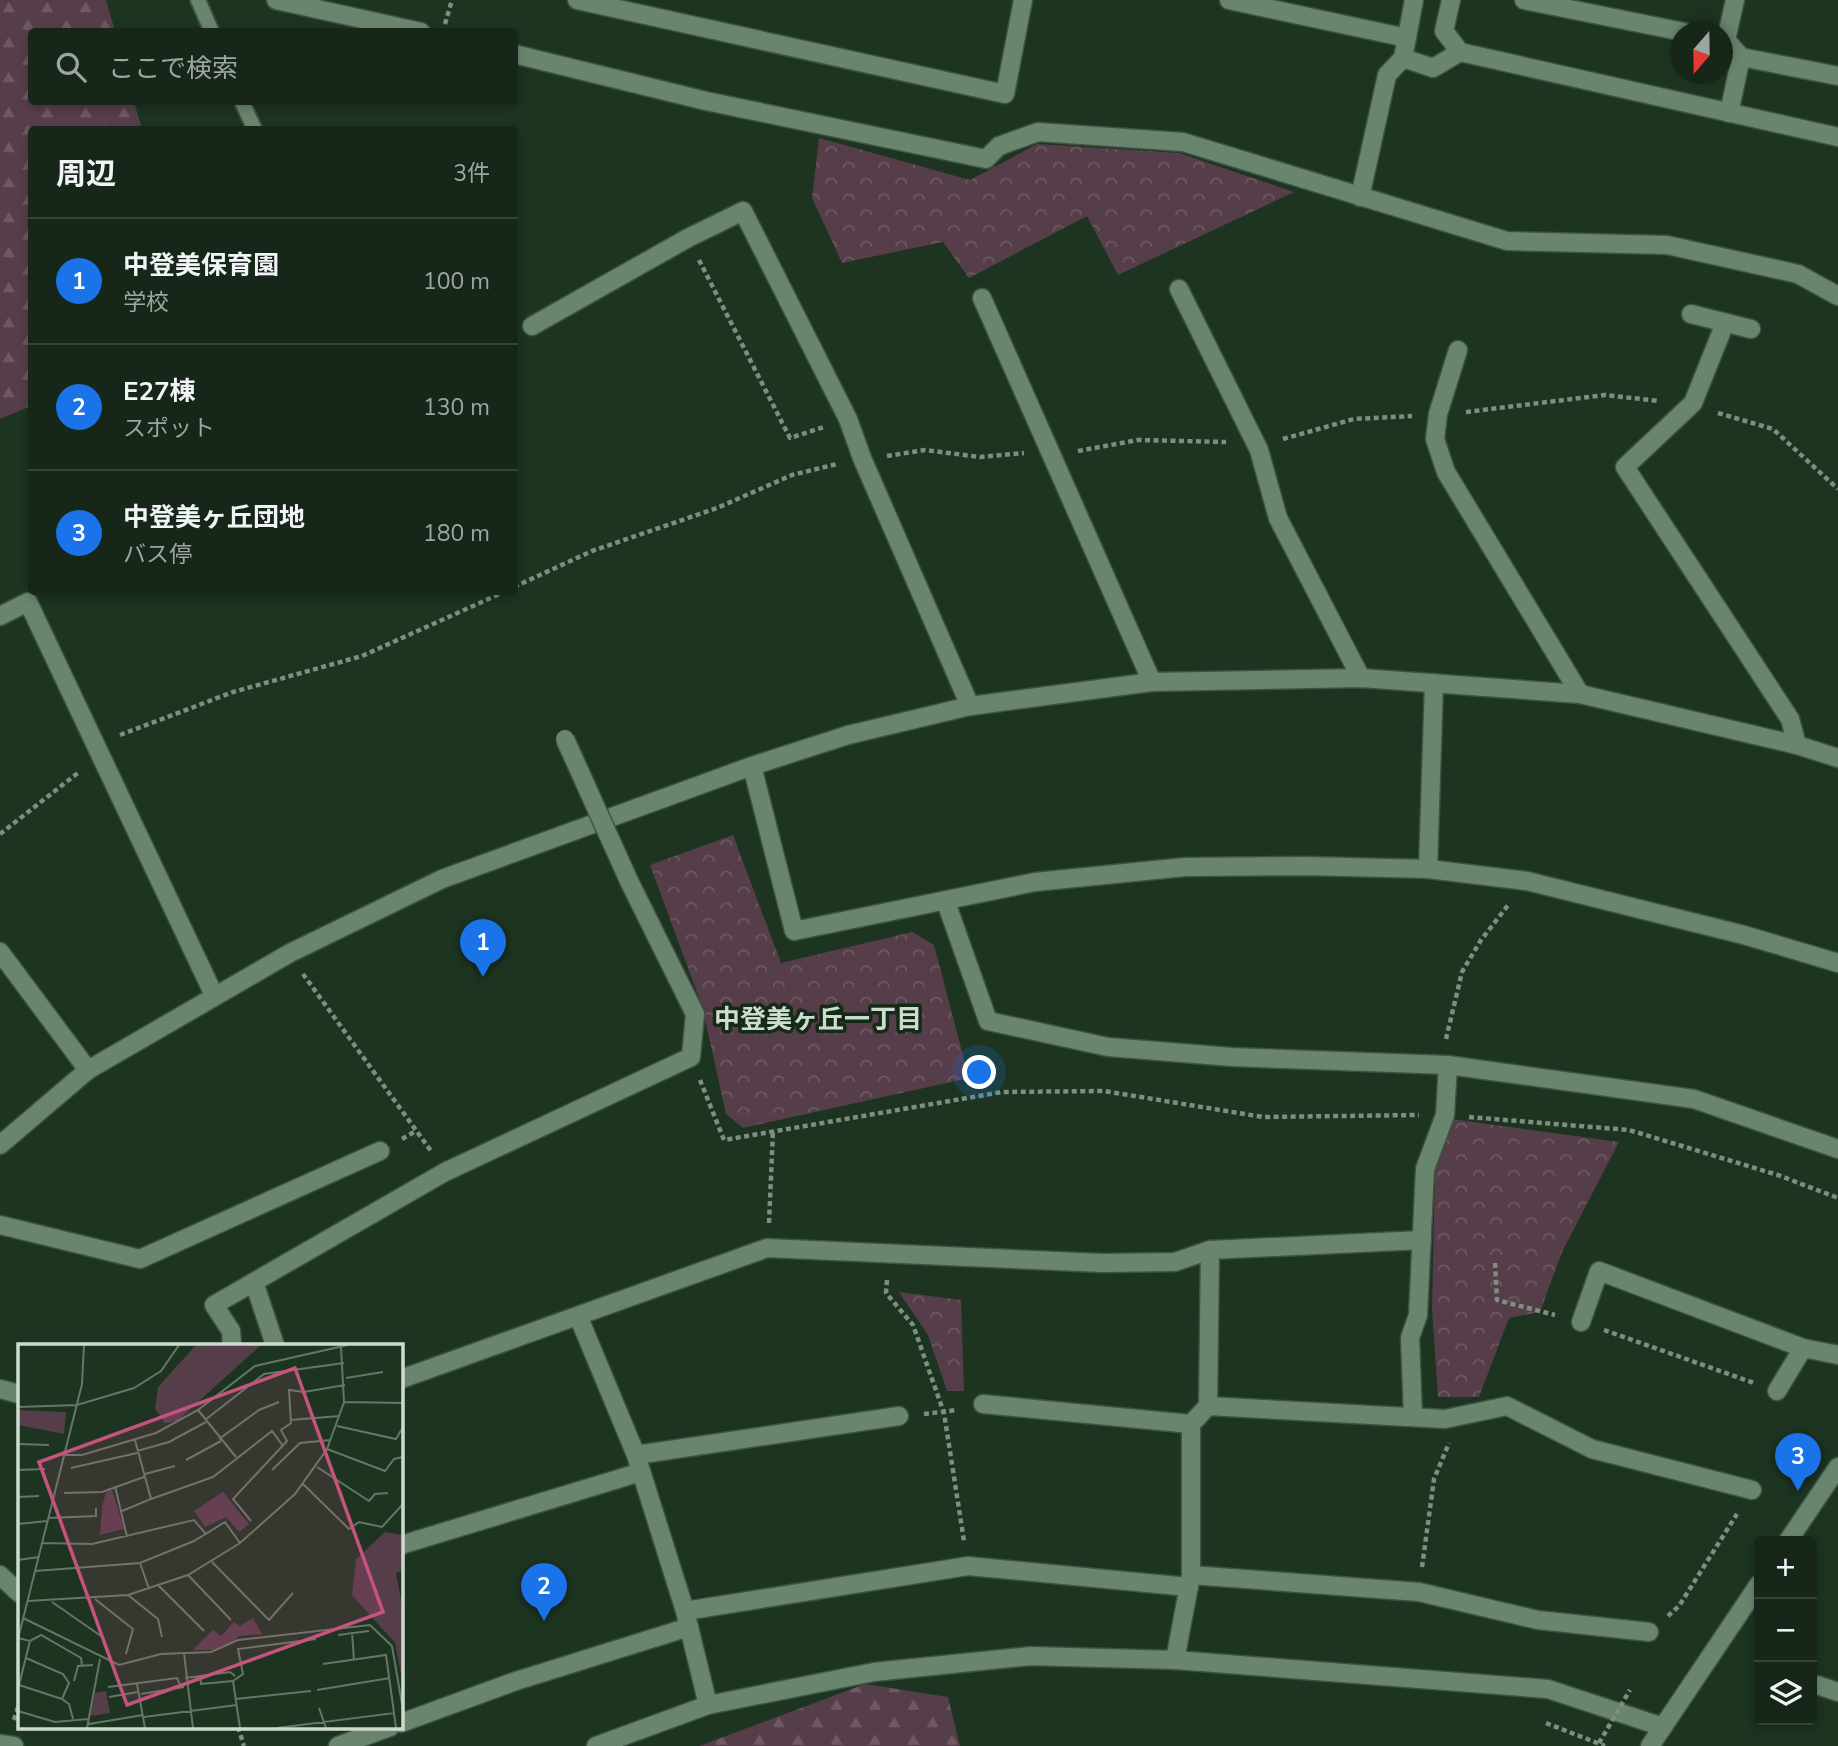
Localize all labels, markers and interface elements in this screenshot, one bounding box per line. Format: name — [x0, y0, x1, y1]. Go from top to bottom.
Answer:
north arrow — [1670, 21, 1733, 84]
search box — [28, 28, 518, 105]
icon: search — [52, 48, 90, 86]
text: ここで検索 — [108, 51, 238, 86]
text: 周辺 — [56, 154, 116, 195]
text: 3件 — [453, 158, 490, 189]
text: 中登美保育園 — [123, 248, 279, 283]
text: 1 — [72, 266, 86, 297]
text: 100 m — [423, 266, 490, 297]
text: 学校 — [123, 287, 169, 318]
text: E27棟 — [123, 374, 196, 409]
text: 2 — [72, 392, 86, 423]
text: 130 m — [423, 392, 490, 423]
text: スポット — [123, 413, 215, 444]
text: 中登美ヶ丘団地 — [123, 500, 305, 535]
text: 3 — [72, 518, 86, 549]
text: 180 m — [423, 518, 490, 549]
text: バス停 — [123, 539, 192, 570]
pin: 1 — [460, 919, 506, 977]
district label: 中登美ヶ丘一丁目 — [714, 1002, 922, 1037]
your location — [962, 1055, 996, 1089]
inset map — [18, 1344, 402, 1728]
pin: 3 — [1775, 1433, 1821, 1491]
map controls — [1754, 1536, 1817, 1725]
button: + — [1754, 1536, 1817, 1599]
pin: 2 — [521, 1563, 567, 1621]
button: − — [1754, 1599, 1817, 1662]
button: layers — [1754, 1662, 1817, 1725]

